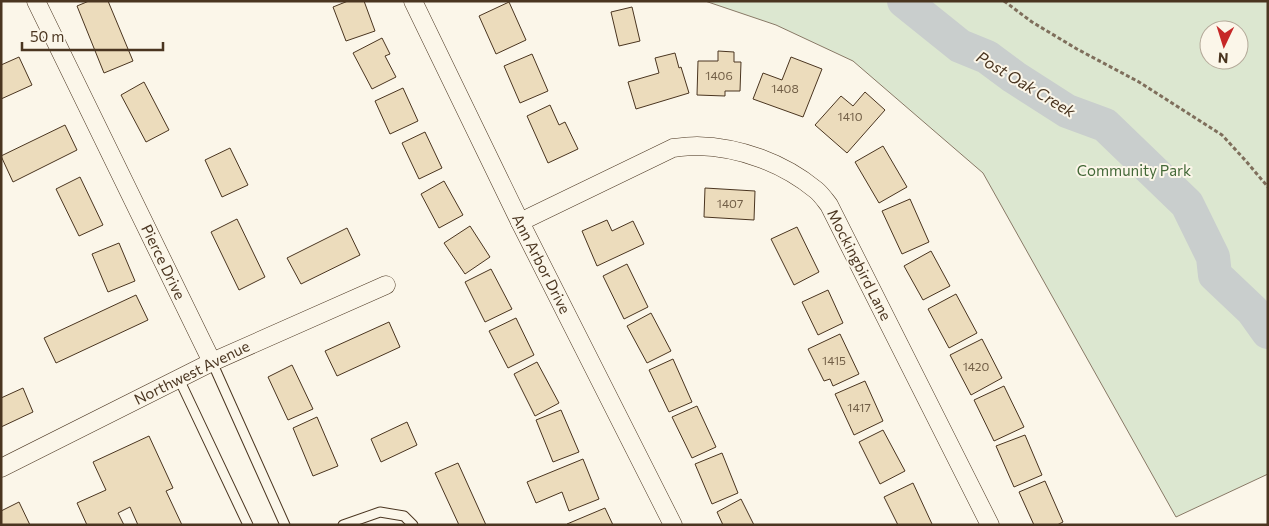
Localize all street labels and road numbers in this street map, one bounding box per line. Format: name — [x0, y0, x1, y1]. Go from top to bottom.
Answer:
street label: Mockingbird Lane — [824, 206, 896, 323]
street label: Ann Arbor Drive — [509, 211, 575, 317]
street label: Pierce Drive — [138, 221, 190, 302]
street label: Northwest Avenue — [131, 336, 252, 408]

